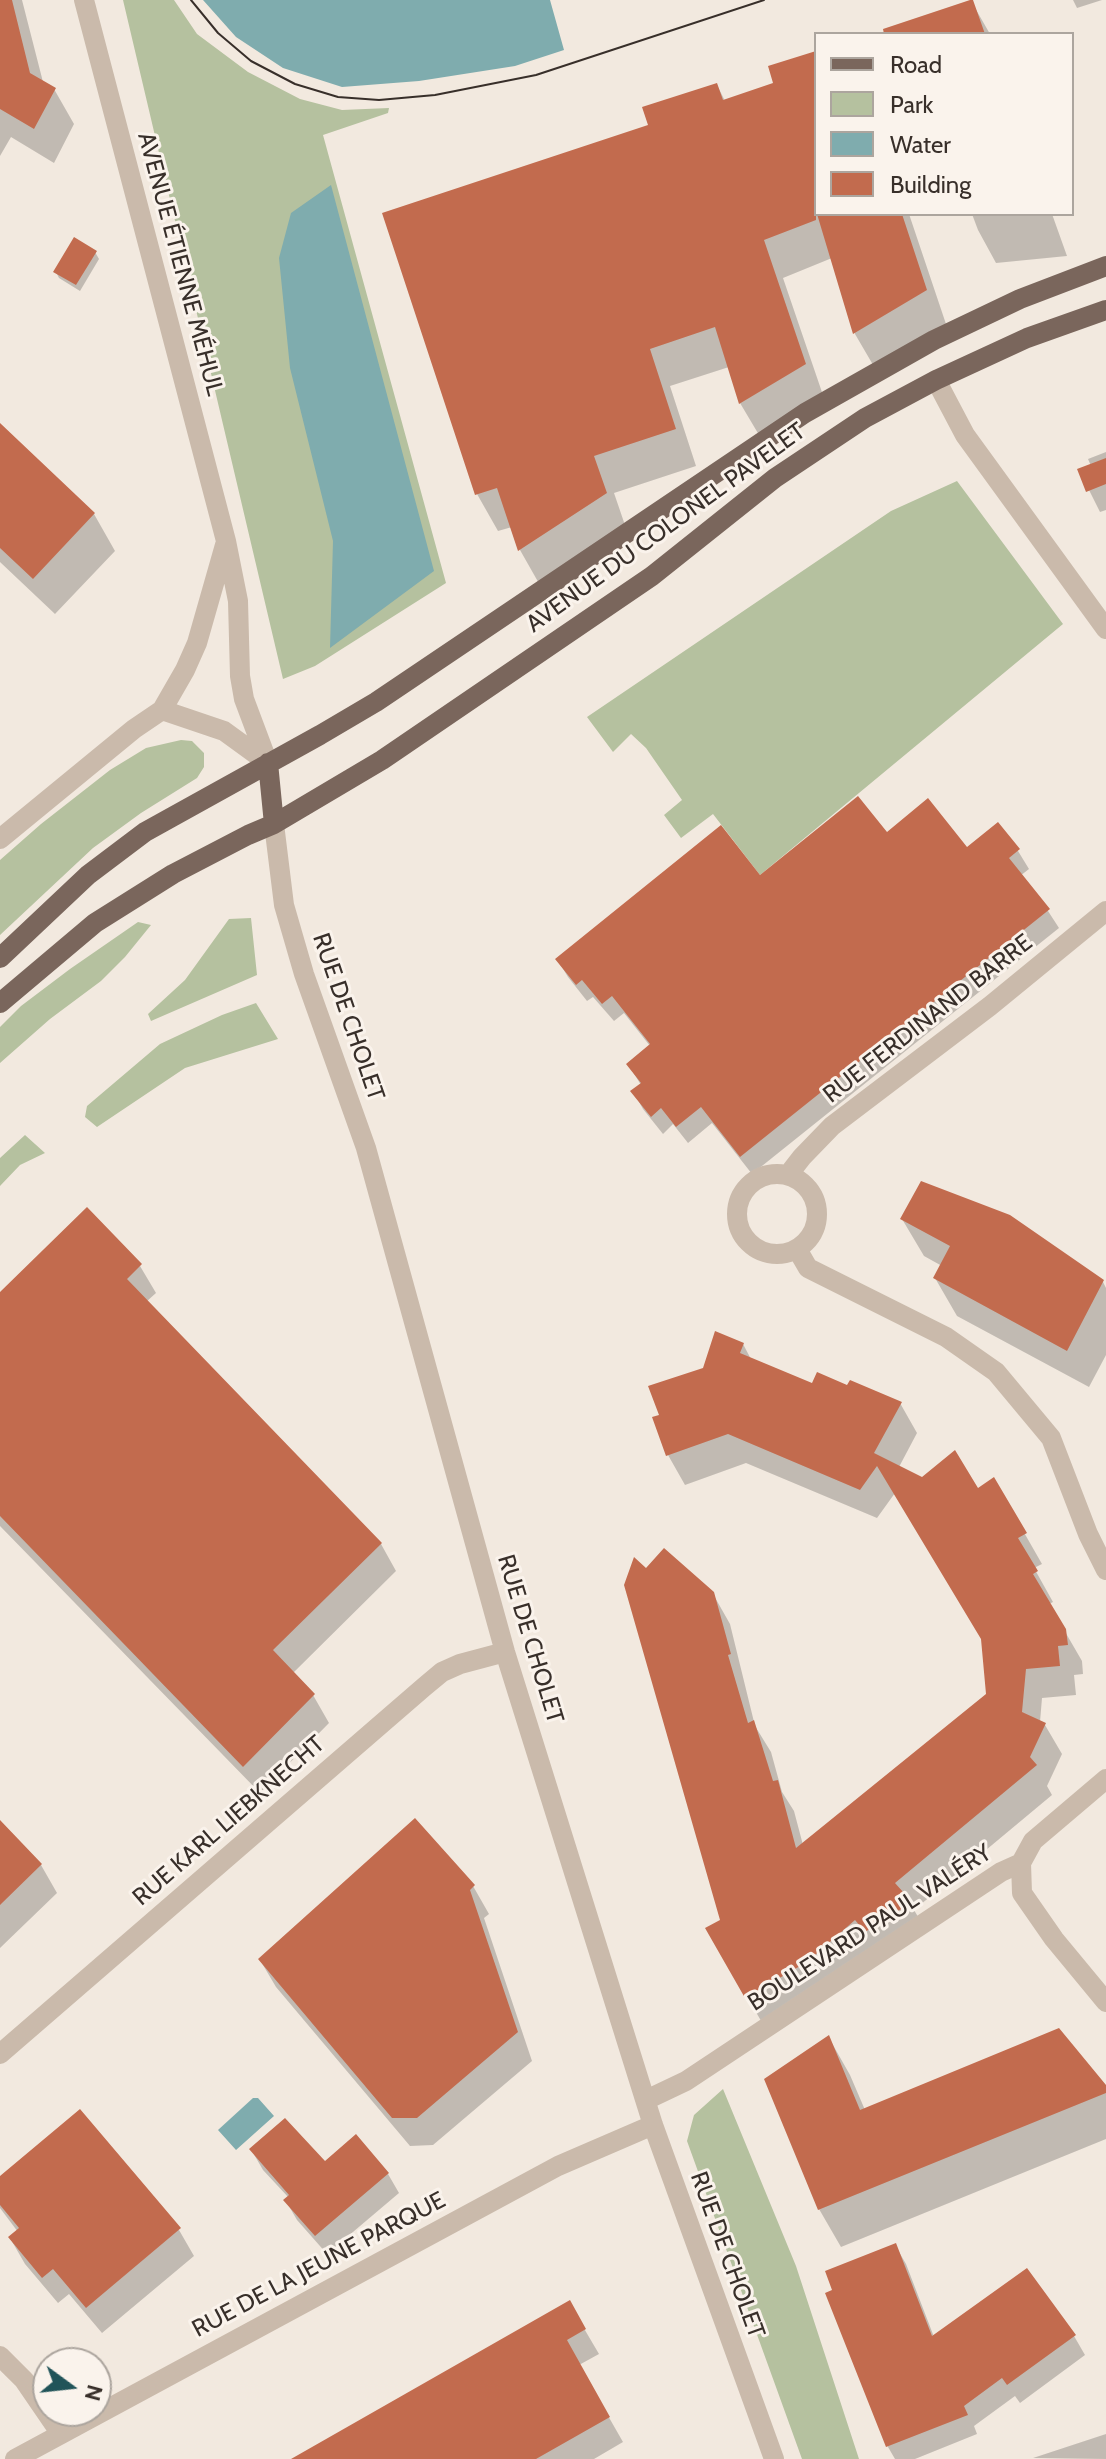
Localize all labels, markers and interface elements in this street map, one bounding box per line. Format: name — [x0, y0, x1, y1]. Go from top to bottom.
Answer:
legend — [814, 32, 1074, 216]
text: Road — [890, 50, 942, 79]
text: Park — [890, 90, 933, 119]
street label: AVENUE ÉTIENNE MÉHUL — [131, 129, 229, 399]
text: Water — [890, 130, 951, 159]
text: Building — [890, 170, 971, 199]
street label: AVENUE DU COLONEL PAVELET — [521, 417, 811, 639]
street label: RUE FERDINAND BARRE — [818, 928, 1038, 1110]
street label: RUE DE CHOLET — [306, 930, 390, 1104]
street label: RUE DE CHOLET — [491, 1551, 569, 1727]
street label: RUE KARL LIEBKNECHT — [127, 1730, 331, 1912]
street label: BOULEVARD PAUL VALÉRY — [743, 1838, 997, 2018]
street label: RUE DE CHOLET — [684, 2168, 770, 2342]
street label: RUE DE LA JEUNE PARQUE — [188, 2186, 450, 2344]
north arrow — [32, 2347, 112, 2427]
text: N — [79, 2382, 109, 2404]

